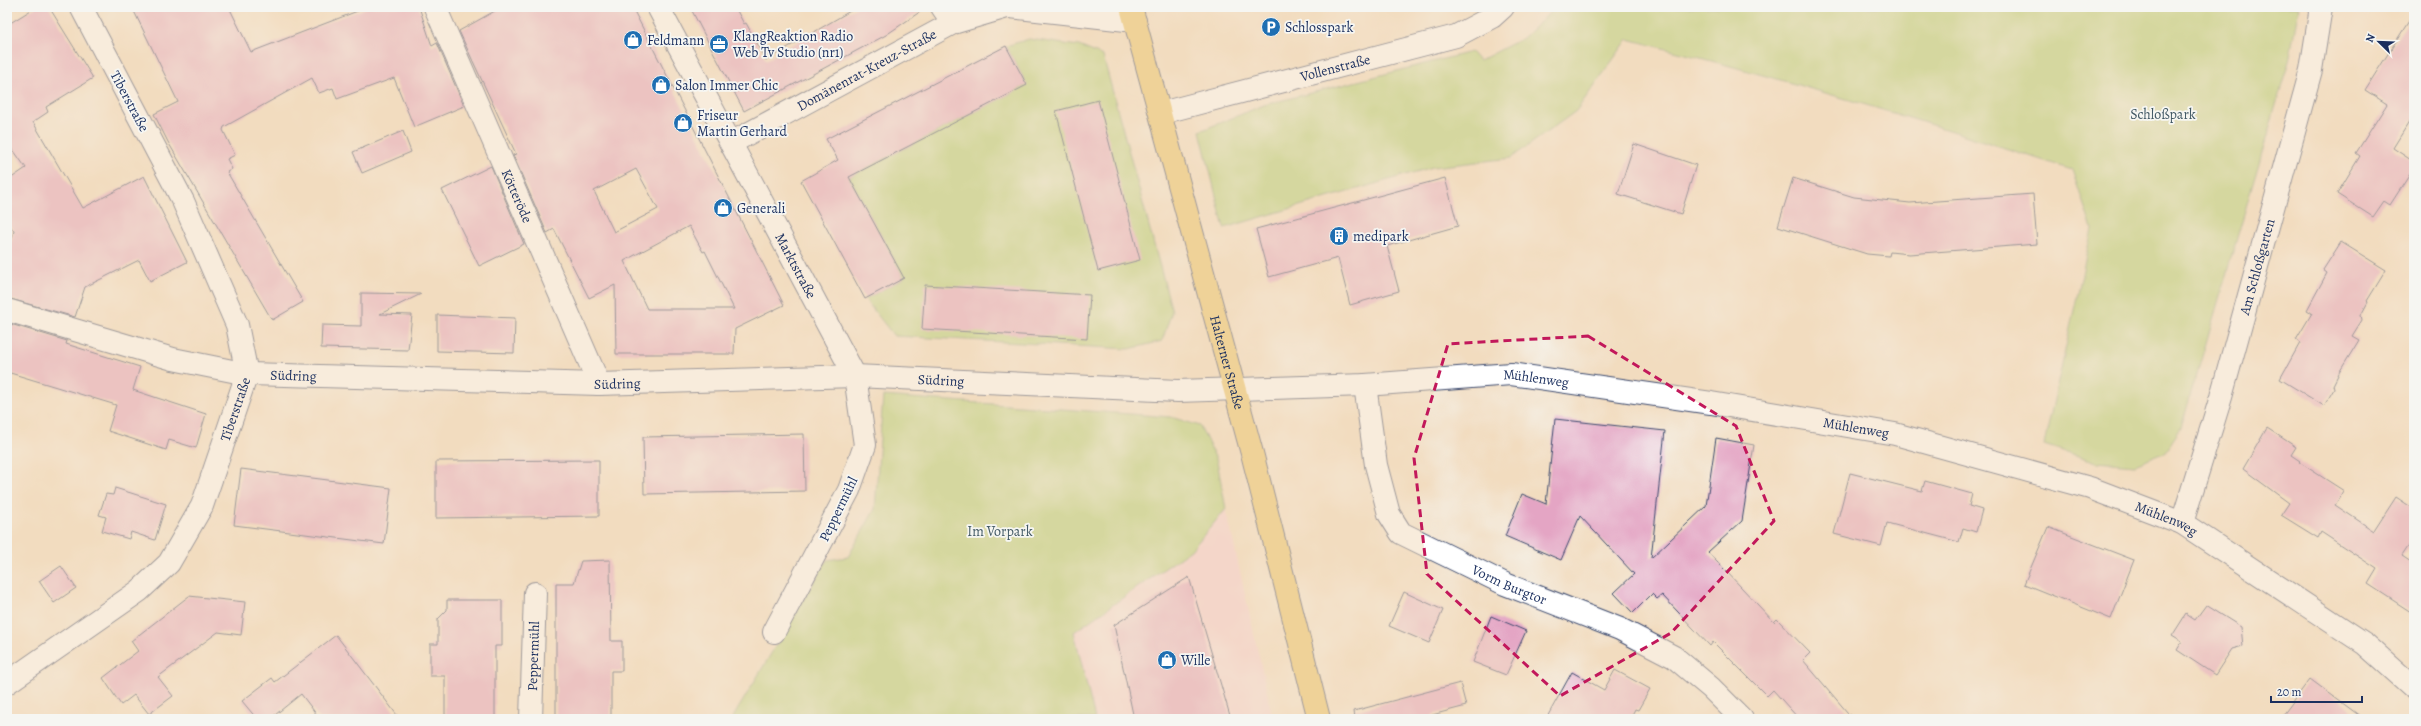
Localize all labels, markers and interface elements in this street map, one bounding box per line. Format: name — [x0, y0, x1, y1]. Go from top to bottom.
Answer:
parking icon: Schlosspark — [1260, 16, 1282, 38]
place label: Schlosspark — [1285, 18, 1353, 37]
north arrow — [2359, 22, 2399, 62]
street label: Domänenrat-Kreuz-Straße — [794, 25, 940, 116]
place label: KlangReaktion Radio Web Tv Studio (nr1) — [732, 27, 853, 62]
shop icon: Feldmann — [622, 29, 644, 51]
place label: Feldmann — [647, 31, 705, 50]
text: N — [2362, 32, 2379, 45]
office icon: KlangReaktion Radio Web Tv Studio (nr1) — [708, 33, 730, 55]
street label: Vollenstraße — [1297, 50, 1372, 87]
street label: Tiberstraße — [106, 67, 154, 135]
shop icon: Salon Immer Chic — [650, 74, 672, 96]
place label: Salon Immer Chic — [675, 76, 778, 95]
park label: Schloßpark — [2130, 105, 2196, 124]
place label: Friseur Martin Gerhard — [697, 106, 788, 141]
shop icon: Friseur Martin Gerhard — [672, 112, 694, 134]
street label: Kötteröde — [497, 166, 537, 226]
shop icon: Generali — [712, 197, 734, 219]
place label: Generali — [737, 199, 785, 218]
street label: Am Schloßgarten — [2235, 216, 2280, 318]
building icon: medipark — [1328, 225, 1350, 247]
place label: medipark — [1353, 227, 1409, 246]
street label: Marktstraße — [770, 230, 821, 302]
street label: Halterner Straße — [1205, 313, 1249, 412]
street label: Mühlenweg — [1502, 365, 1570, 392]
street label: Südring — [270, 366, 317, 386]
street label: Südring — [917, 370, 965, 391]
street label: Südring — [594, 374, 641, 394]
street label: Tiberstraße — [216, 375, 255, 444]
street label: Mühlenweg — [1822, 413, 1890, 443]
street label: Peppermühl — [815, 473, 863, 545]
street label: Mühlenweg — [2132, 497, 2201, 541]
park label: Im Vorpark — [967, 522, 1033, 541]
street label: Vorm Burgtor — [1468, 560, 1550, 610]
street label: Peppermühl — [523, 620, 544, 691]
shop icon: Wille — [1156, 649, 1178, 671]
place label: Wille — [1180, 651, 1211, 670]
scale bar — [2271, 678, 2362, 704]
text: 20 m — [2277, 684, 2301, 700]

